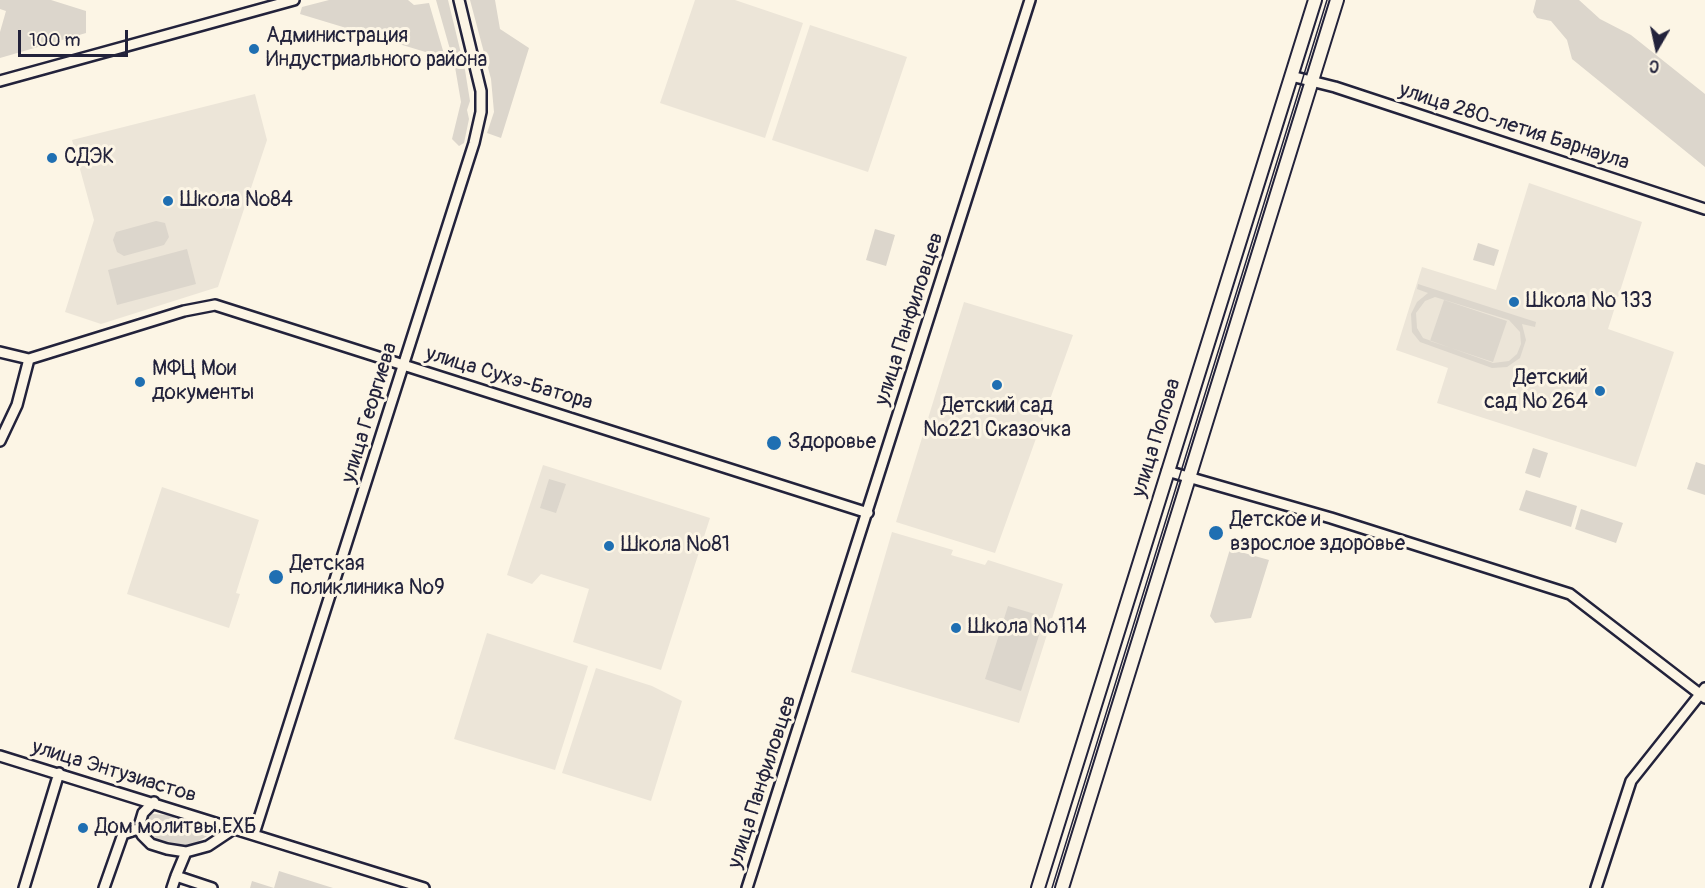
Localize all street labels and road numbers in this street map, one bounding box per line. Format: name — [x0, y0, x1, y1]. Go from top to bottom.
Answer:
street label: улица 280-летия Барнаула — [1396, 78, 1632, 176]
street label: улица Панфиловцев — [870, 229, 950, 409]
street label: улица Георгиева — [337, 340, 403, 486]
street label: улица Сухэ-Батора — [422, 342, 596, 416]
street label: улица Попова — [1127, 376, 1187, 500]
street label: улица Панфиловцев — [723, 692, 803, 872]
street label: улица Энтузиастов — [29, 735, 199, 809]

